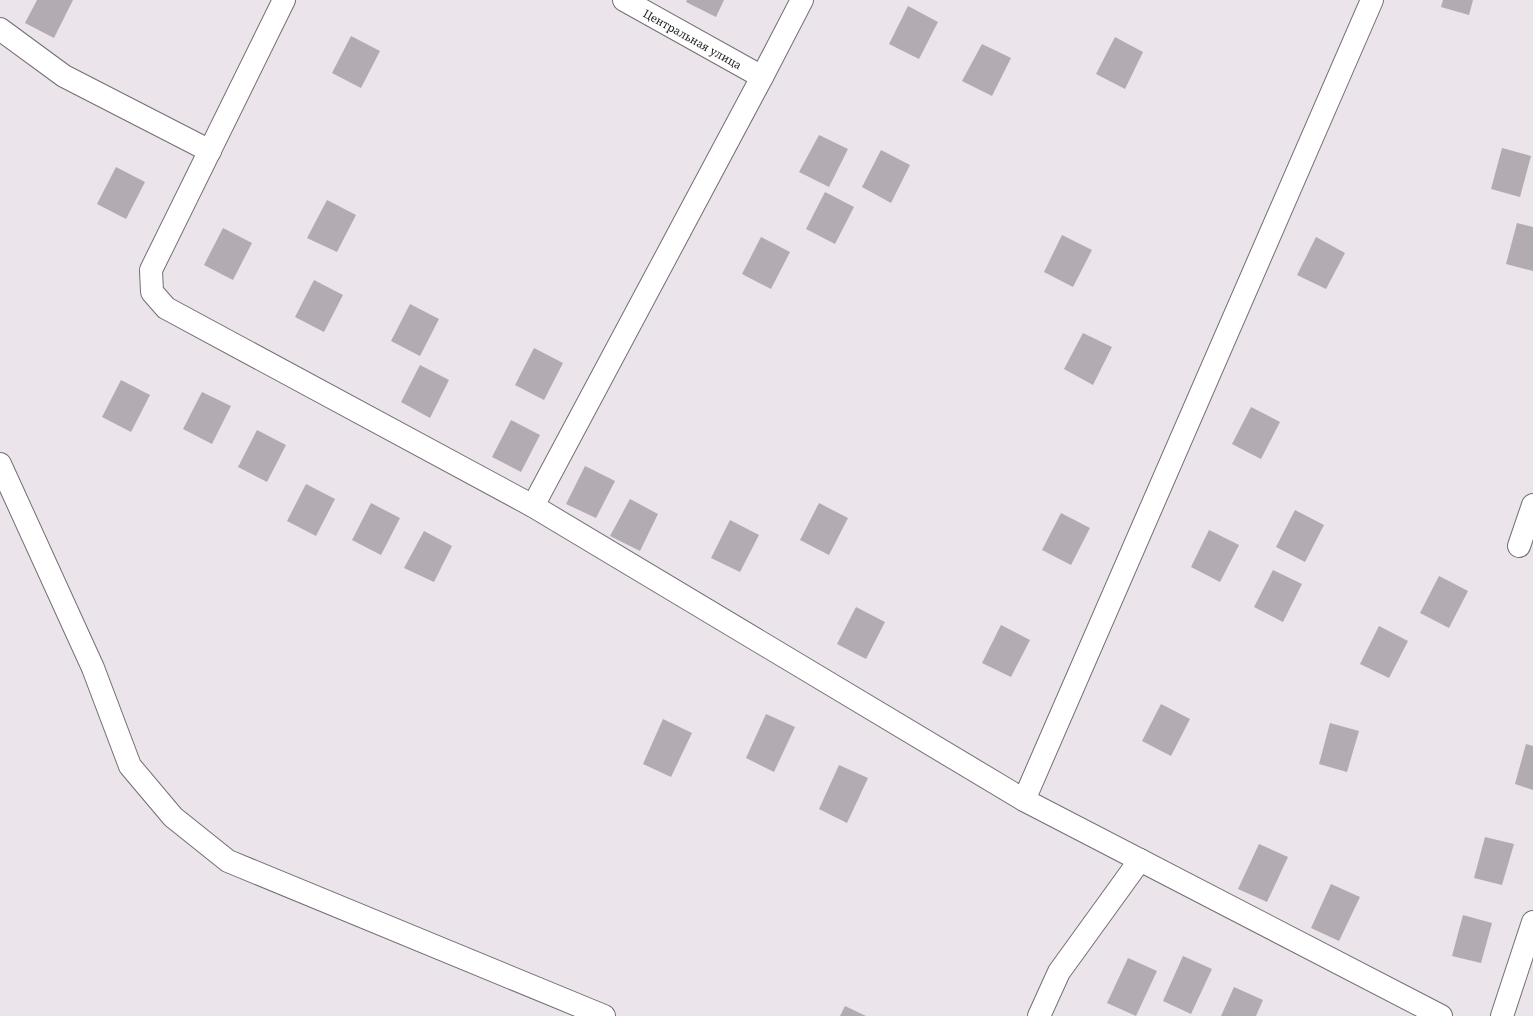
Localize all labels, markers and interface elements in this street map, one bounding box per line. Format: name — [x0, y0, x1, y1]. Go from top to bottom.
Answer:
street label: Центральная улица — [641, 5, 745, 72]

